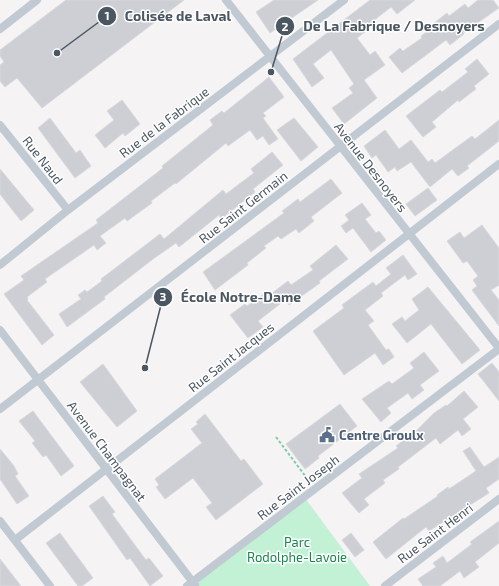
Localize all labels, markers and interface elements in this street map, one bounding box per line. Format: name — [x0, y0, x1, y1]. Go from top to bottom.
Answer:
callout: Colisée de Laval — [97, 3, 239, 29]
text: Colisée de Laval — [125, 7, 232, 24]
text: 1 — [104, 8, 110, 22]
callout: De La Fabrique / Desnoyers — [275, 13, 493, 39]
text: De La Fabrique / Desnoyers — [303, 17, 485, 34]
text: 2 — [282, 19, 289, 33]
street label: Rue de la Fabrique — [116, 83, 212, 161]
street label: Avenue Desnoyers — [331, 119, 411, 215]
street label: Rue Naud — [19, 133, 67, 187]
street label: Rue Saint Germain — [196, 167, 290, 247]
callout: École Notre-Dame — [153, 284, 309, 310]
text: École Notre-Dame — [181, 288, 301, 305]
text: 3 — [160, 289, 167, 303]
street label: Rue Saint Jacques — [185, 319, 277, 395]
street label: Avenue Champagnat — [64, 398, 150, 504]
public building icon: Centre Groulx — [318, 426, 336, 444]
place label: Centre Groulx — [339, 427, 424, 443]
street label: Rue Saint Joseph — [254, 451, 342, 523]
street label: Rue Saint Henri — [394, 500, 476, 566]
park label: Parc Rodolphe-Lavoie — [247, 534, 347, 565]

